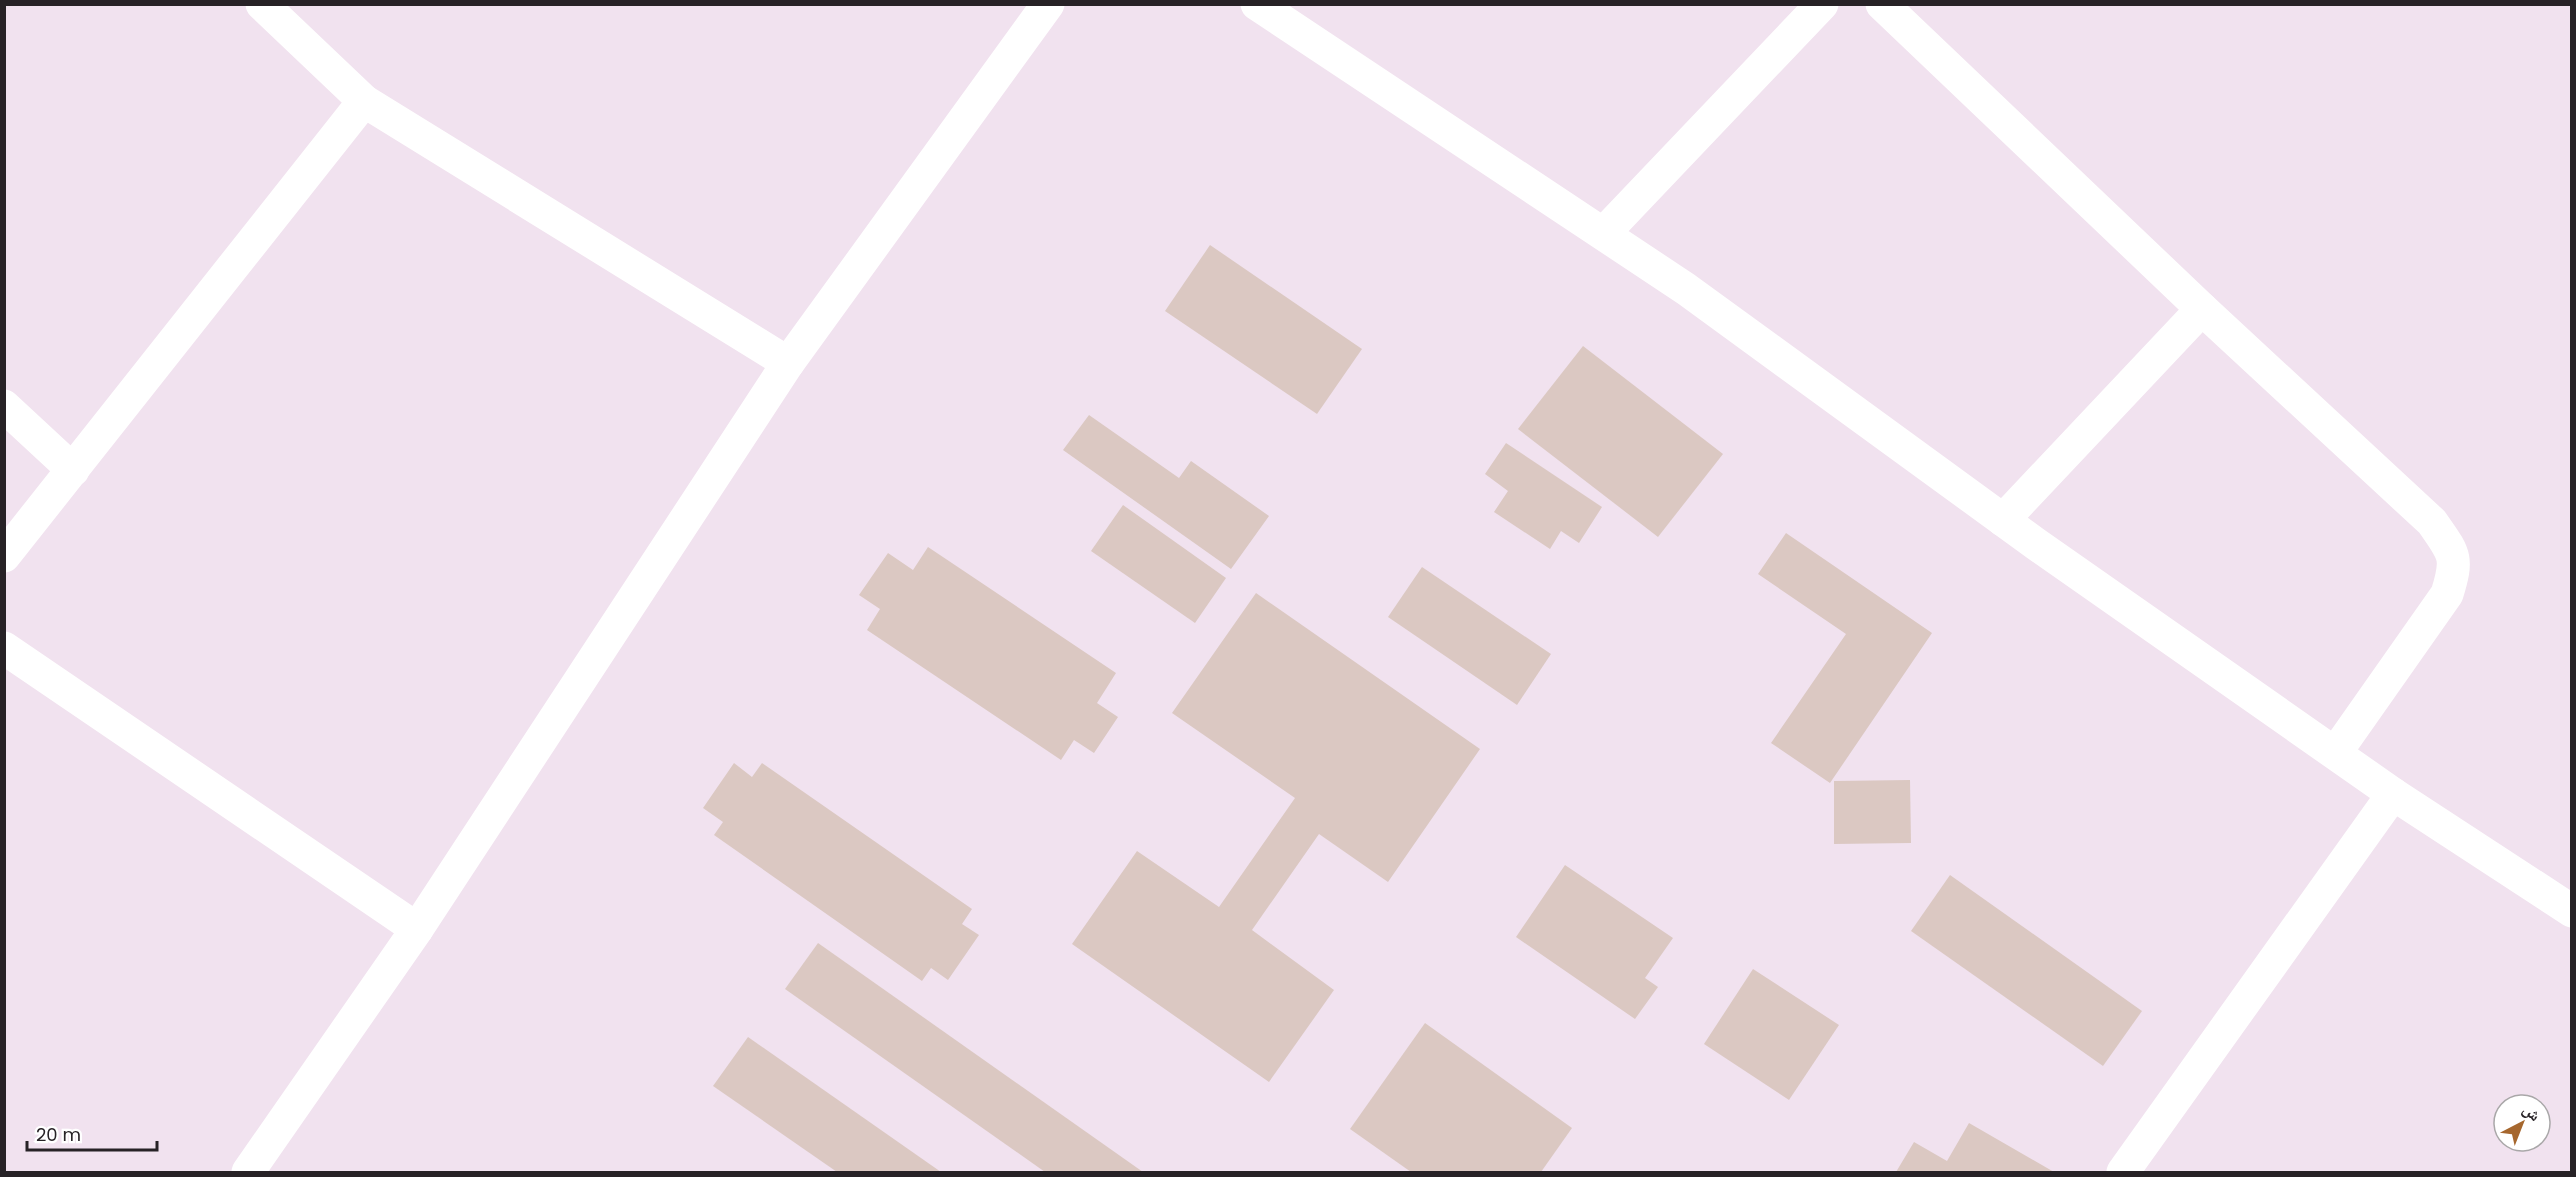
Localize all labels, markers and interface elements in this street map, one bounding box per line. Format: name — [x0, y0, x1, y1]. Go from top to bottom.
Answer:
north arrow — [2492, 1093, 2552, 1153]
text: ش — [2518, 1098, 2546, 1126]
scale bar — [27, 1114, 158, 1152]
text: 20 m — [36, 1122, 81, 1147]

